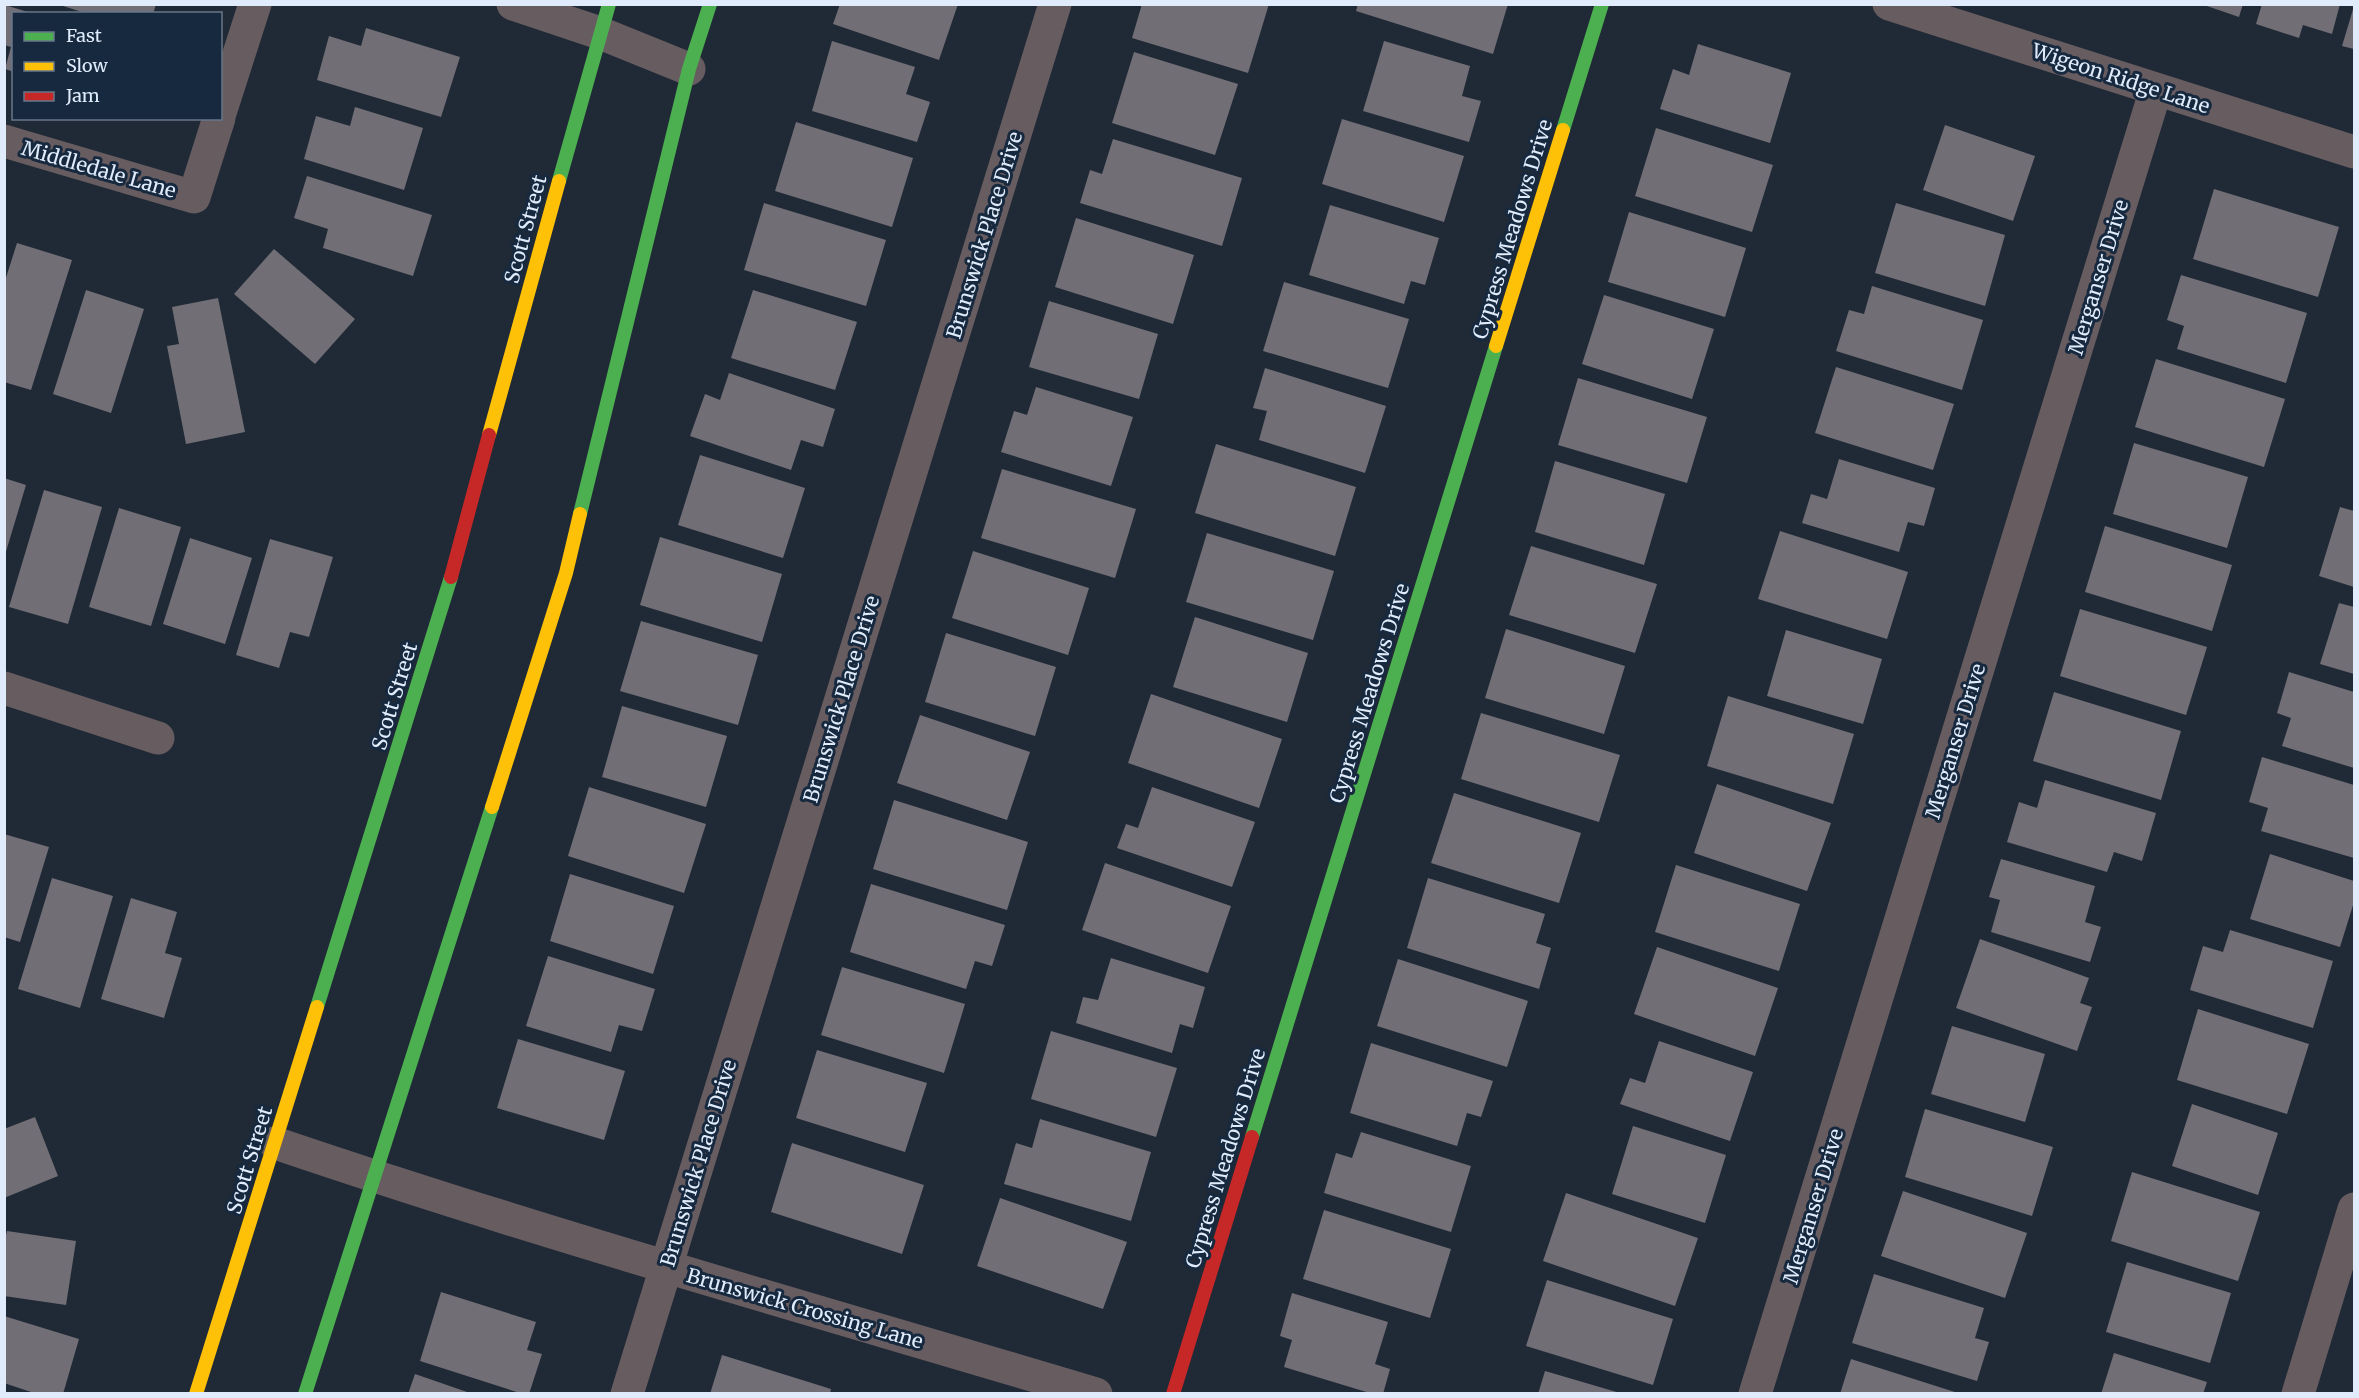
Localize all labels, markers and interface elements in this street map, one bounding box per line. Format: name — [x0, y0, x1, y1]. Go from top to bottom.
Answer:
legend — [12, 12, 222, 120]
text: Fast — [66, 24, 102, 47]
street label: Wigeon Ridge Lane — [2028, 37, 2213, 119]
text: Slow — [66, 54, 109, 77]
text: Jam — [65, 84, 100, 107]
street label: Cypress Meadows Drive — [1467, 116, 1557, 342]
street label: Brunswick Place Drive — [941, 128, 1027, 342]
street label: Middledale Lane — [19, 135, 179, 203]
street label: Scott Street — [499, 172, 552, 286]
street label: Merganser Drive — [2063, 197, 2133, 357]
street label: Cypress Meadows Drive — [1324, 580, 1414, 806]
street label: Brunswick Place Drive — [798, 592, 884, 806]
street label: Scott Street — [366, 639, 422, 753]
street label: Merganser Drive — [1920, 661, 1990, 821]
street label: Cypress Meadows Drive — [1180, 1045, 1270, 1271]
street label: Brunswick Place Drive — [655, 1056, 741, 1270]
street label: Scott Street — [221, 1103, 277, 1217]
street label: Merganser Drive — [1778, 1126, 1848, 1286]
street label: Brunswick Crossing Lane — [684, 1262, 926, 1354]

